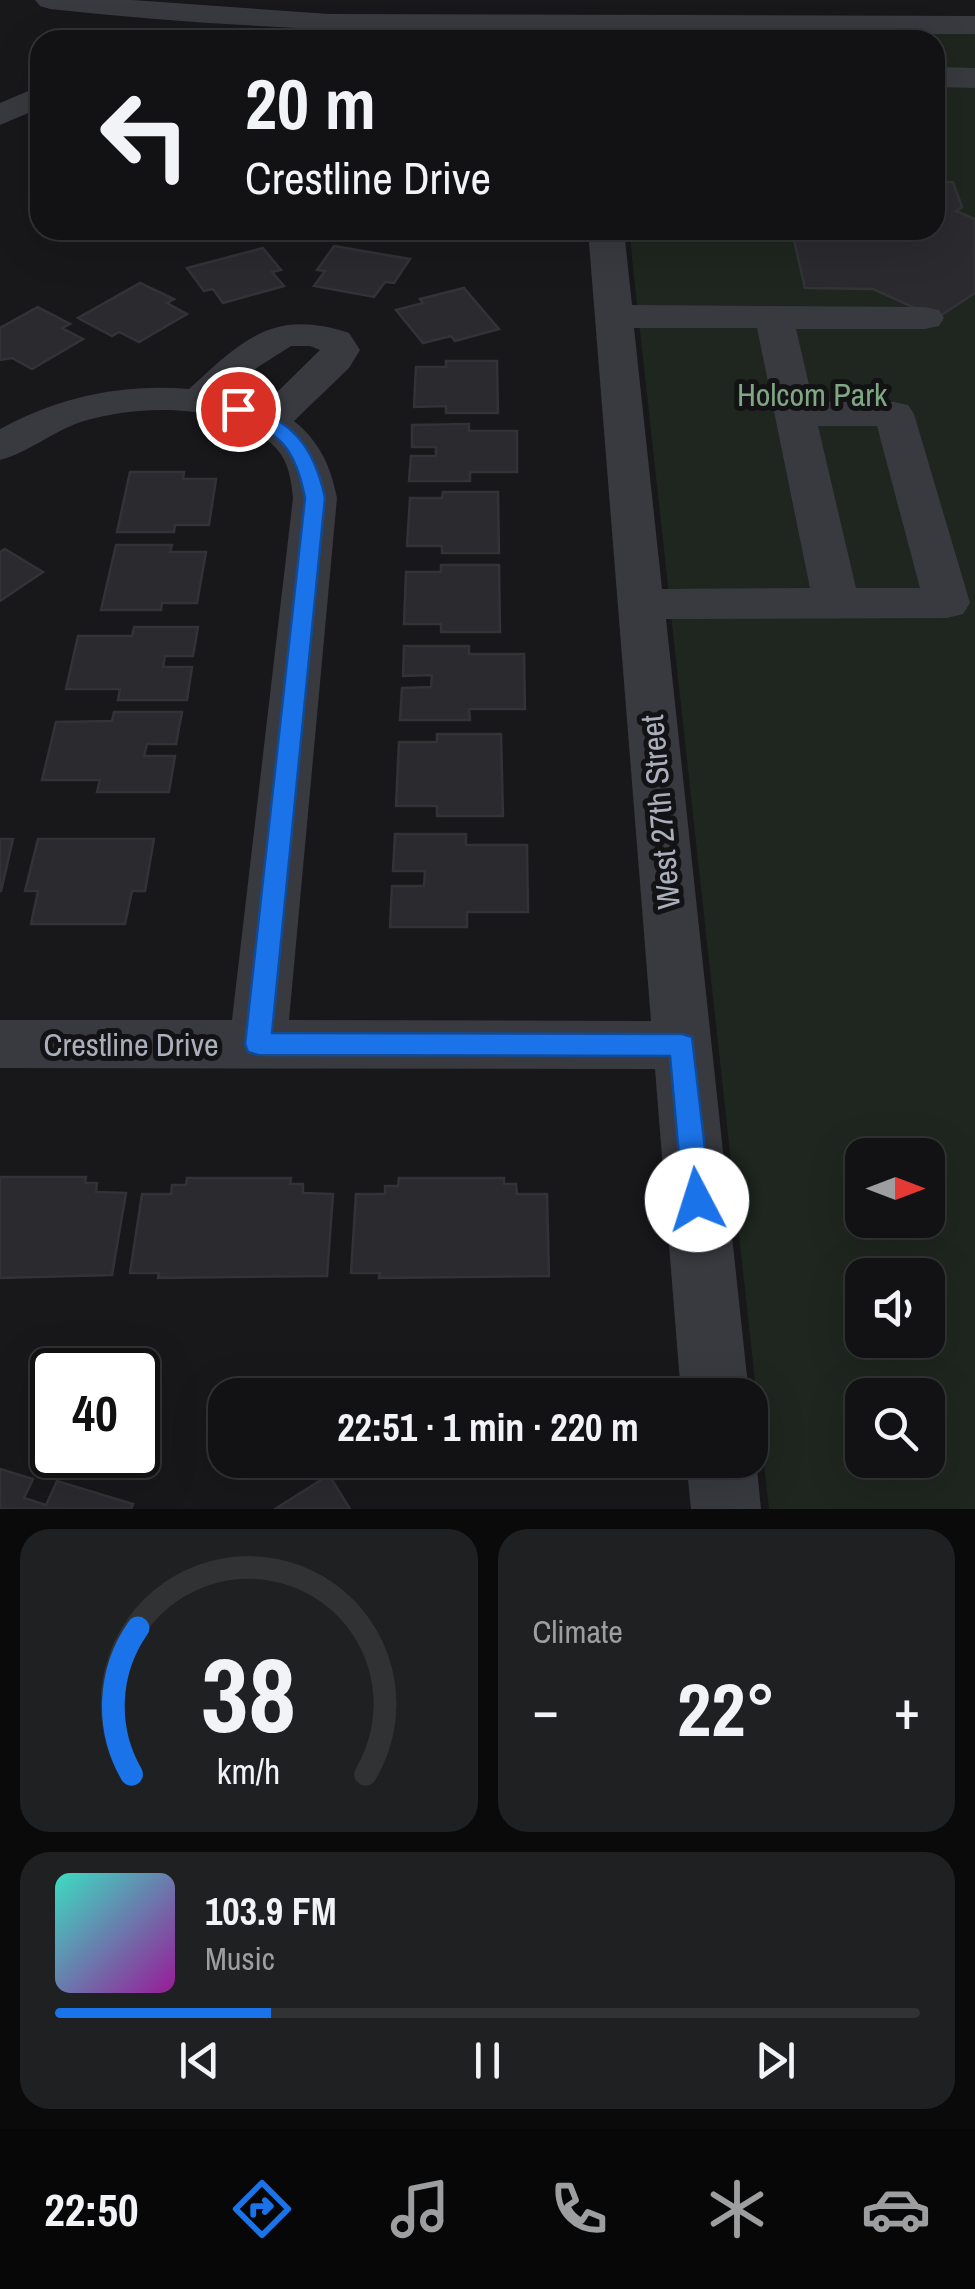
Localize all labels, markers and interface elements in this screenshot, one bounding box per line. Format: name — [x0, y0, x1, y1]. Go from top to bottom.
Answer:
text: 20 m — [245, 57, 376, 151]
icon: left — [80, 70, 210, 200]
text: Crestline Drive — [245, 147, 491, 208]
pin — [196, 367, 281, 452]
park label: Holcom Park — [737, 373, 888, 416]
icon: arrive — [211, 382, 266, 437]
street label: West 27th Street — [630, 713, 690, 911]
street label: Crestline Drive — [44, 1023, 218, 1066]
north arrow — [845, 1138, 945, 1238]
map controls — [845, 1138, 945, 1478]
position arrow — [645, 1148, 749, 1252]
button: sound — [845, 1258, 945, 1358]
speed limit sign: 40 — [30, 1348, 160, 1478]
button: search — [845, 1378, 945, 1478]
text: 22:51 · 1 min · 220 m — [337, 1402, 639, 1453]
text: Climate — [533, 1610, 623, 1653]
text: 38 — [201, 1624, 296, 1764]
text: 22° — [677, 1658, 775, 1759]
text: − — [533, 1672, 559, 1746]
text: + — [894, 1672, 920, 1746]
text: km/h — [217, 1747, 281, 1795]
text: 103.9 FM — [205, 1886, 337, 1937]
text: Music — [205, 1937, 275, 1980]
icon: previous — [172, 2033, 227, 2088]
icon: pause — [460, 2033, 515, 2088]
icon: next — [748, 2033, 803, 2088]
icon: directions — [227, 2174, 297, 2244]
icon: music — [385, 2174, 455, 2244]
icon: phone — [544, 2174, 614, 2244]
icon: climate — [702, 2174, 772, 2244]
icon: car — [861, 2174, 931, 2244]
text: 22:50 — [44, 2179, 139, 2240]

